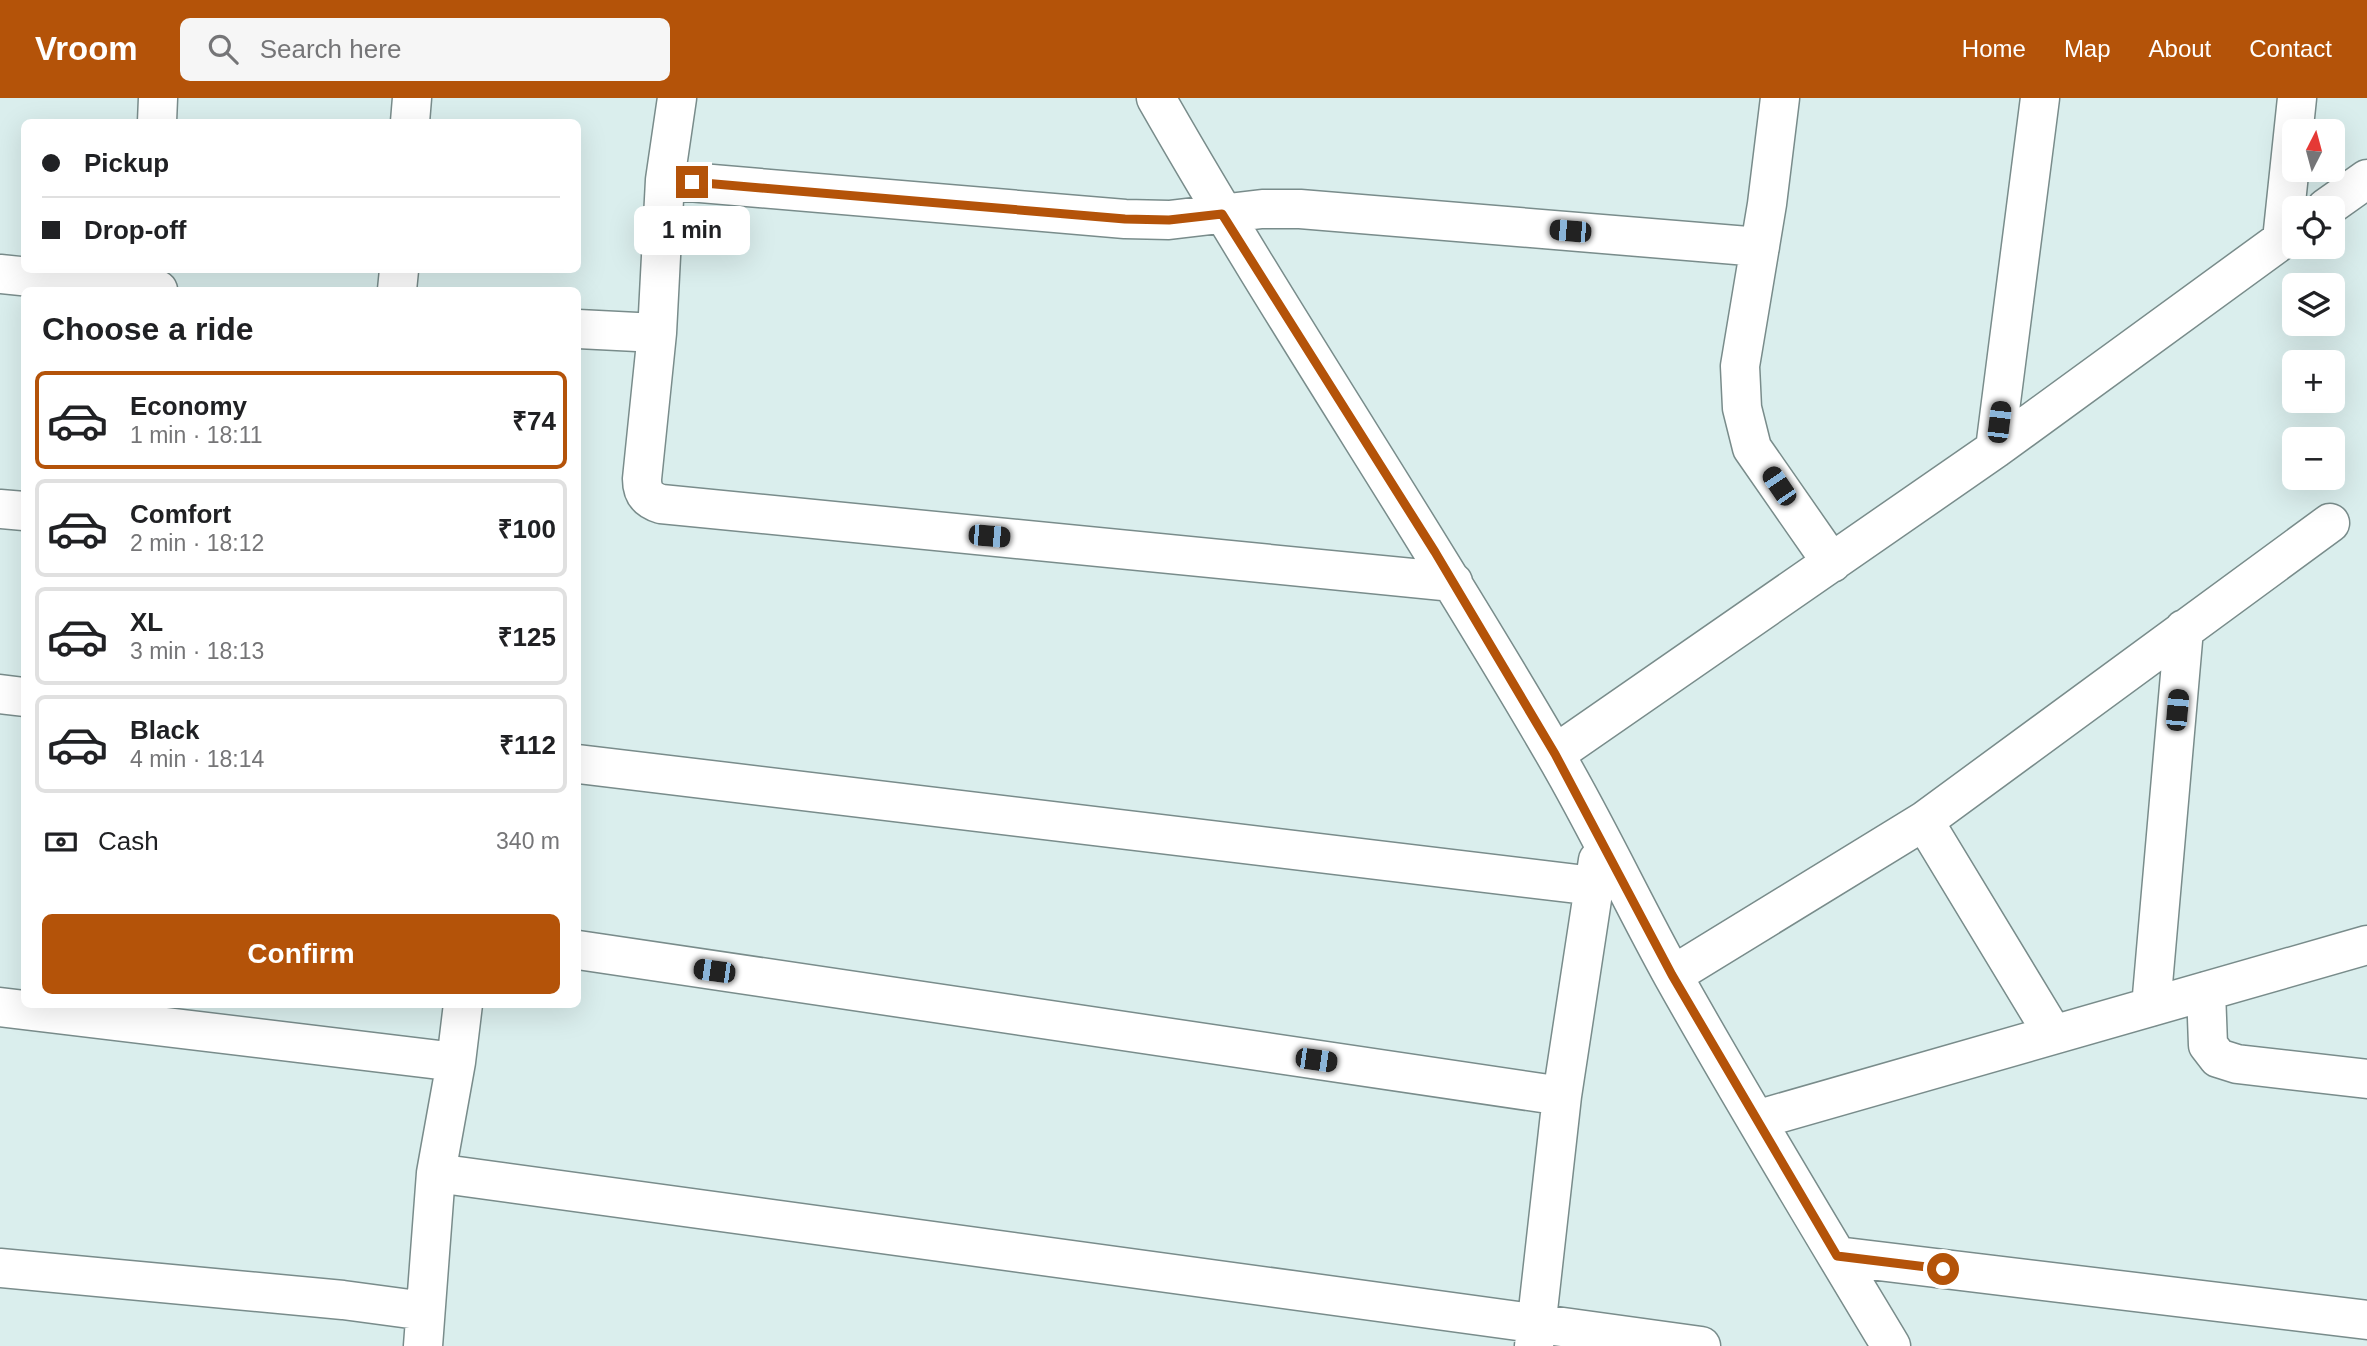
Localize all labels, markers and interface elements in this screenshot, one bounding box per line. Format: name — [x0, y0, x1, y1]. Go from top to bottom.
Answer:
search box — [180, 18, 670, 81]
text: Vroom — [35, 30, 138, 67]
icon: search — [204, 30, 242, 68]
text: Search here — [260, 34, 401, 64]
text: Home — [1962, 35, 2026, 62]
text: Map — [2064, 35, 2111, 62]
text: About — [2149, 35, 2211, 62]
text: Contact — [2249, 35, 2332, 62]
north arrow — [2282, 119, 2345, 182]
map controls — [2282, 119, 2345, 490]
text: Pickup — [84, 148, 169, 178]
route end — [676, 166, 708, 198]
button: locate — [2282, 196, 2345, 259]
callout: 1 min — [634, 206, 750, 256]
text: Drop-off — [84, 215, 187, 245]
text: 1 min — [662, 217, 722, 243]
car — [1549, 219, 1592, 243]
button: layers — [2282, 273, 2345, 336]
text: Choose a ride — [42, 311, 254, 347]
button: + — [2282, 350, 2345, 413]
icon: car — [46, 389, 109, 452]
text: Economy — [130, 391, 247, 421]
car — [1987, 400, 2012, 444]
text: ₹74 — [512, 406, 556, 436]
text: 1 min · 18:11 — [130, 422, 263, 448]
button: − — [2282, 427, 2345, 490]
car — [1759, 463, 1800, 509]
icon: car — [46, 497, 109, 560]
text: Comfort — [130, 499, 231, 529]
text: ₹100 — [498, 514, 556, 544]
car — [968, 524, 1011, 548]
text: 2 min · 18:12 — [130, 530, 264, 556]
icon: car — [46, 605, 109, 668]
text: XL — [130, 607, 163, 637]
text: ₹125 — [498, 622, 556, 652]
text: 3 min · 18:13 — [130, 638, 264, 664]
car — [2165, 688, 2190, 732]
icon: car — [46, 713, 109, 776]
text: Black — [130, 715, 199, 745]
text: ₹112 — [499, 730, 556, 760]
text: 4 min · 18:14 — [130, 746, 264, 772]
icon: cash — [42, 823, 80, 861]
text: Cash — [98, 826, 159, 856]
text: 340 m — [496, 828, 560, 854]
button: Confirm — [42, 914, 560, 994]
car — [692, 958, 737, 984]
car — [1294, 1047, 1339, 1073]
route start — [1927, 1253, 1959, 1285]

